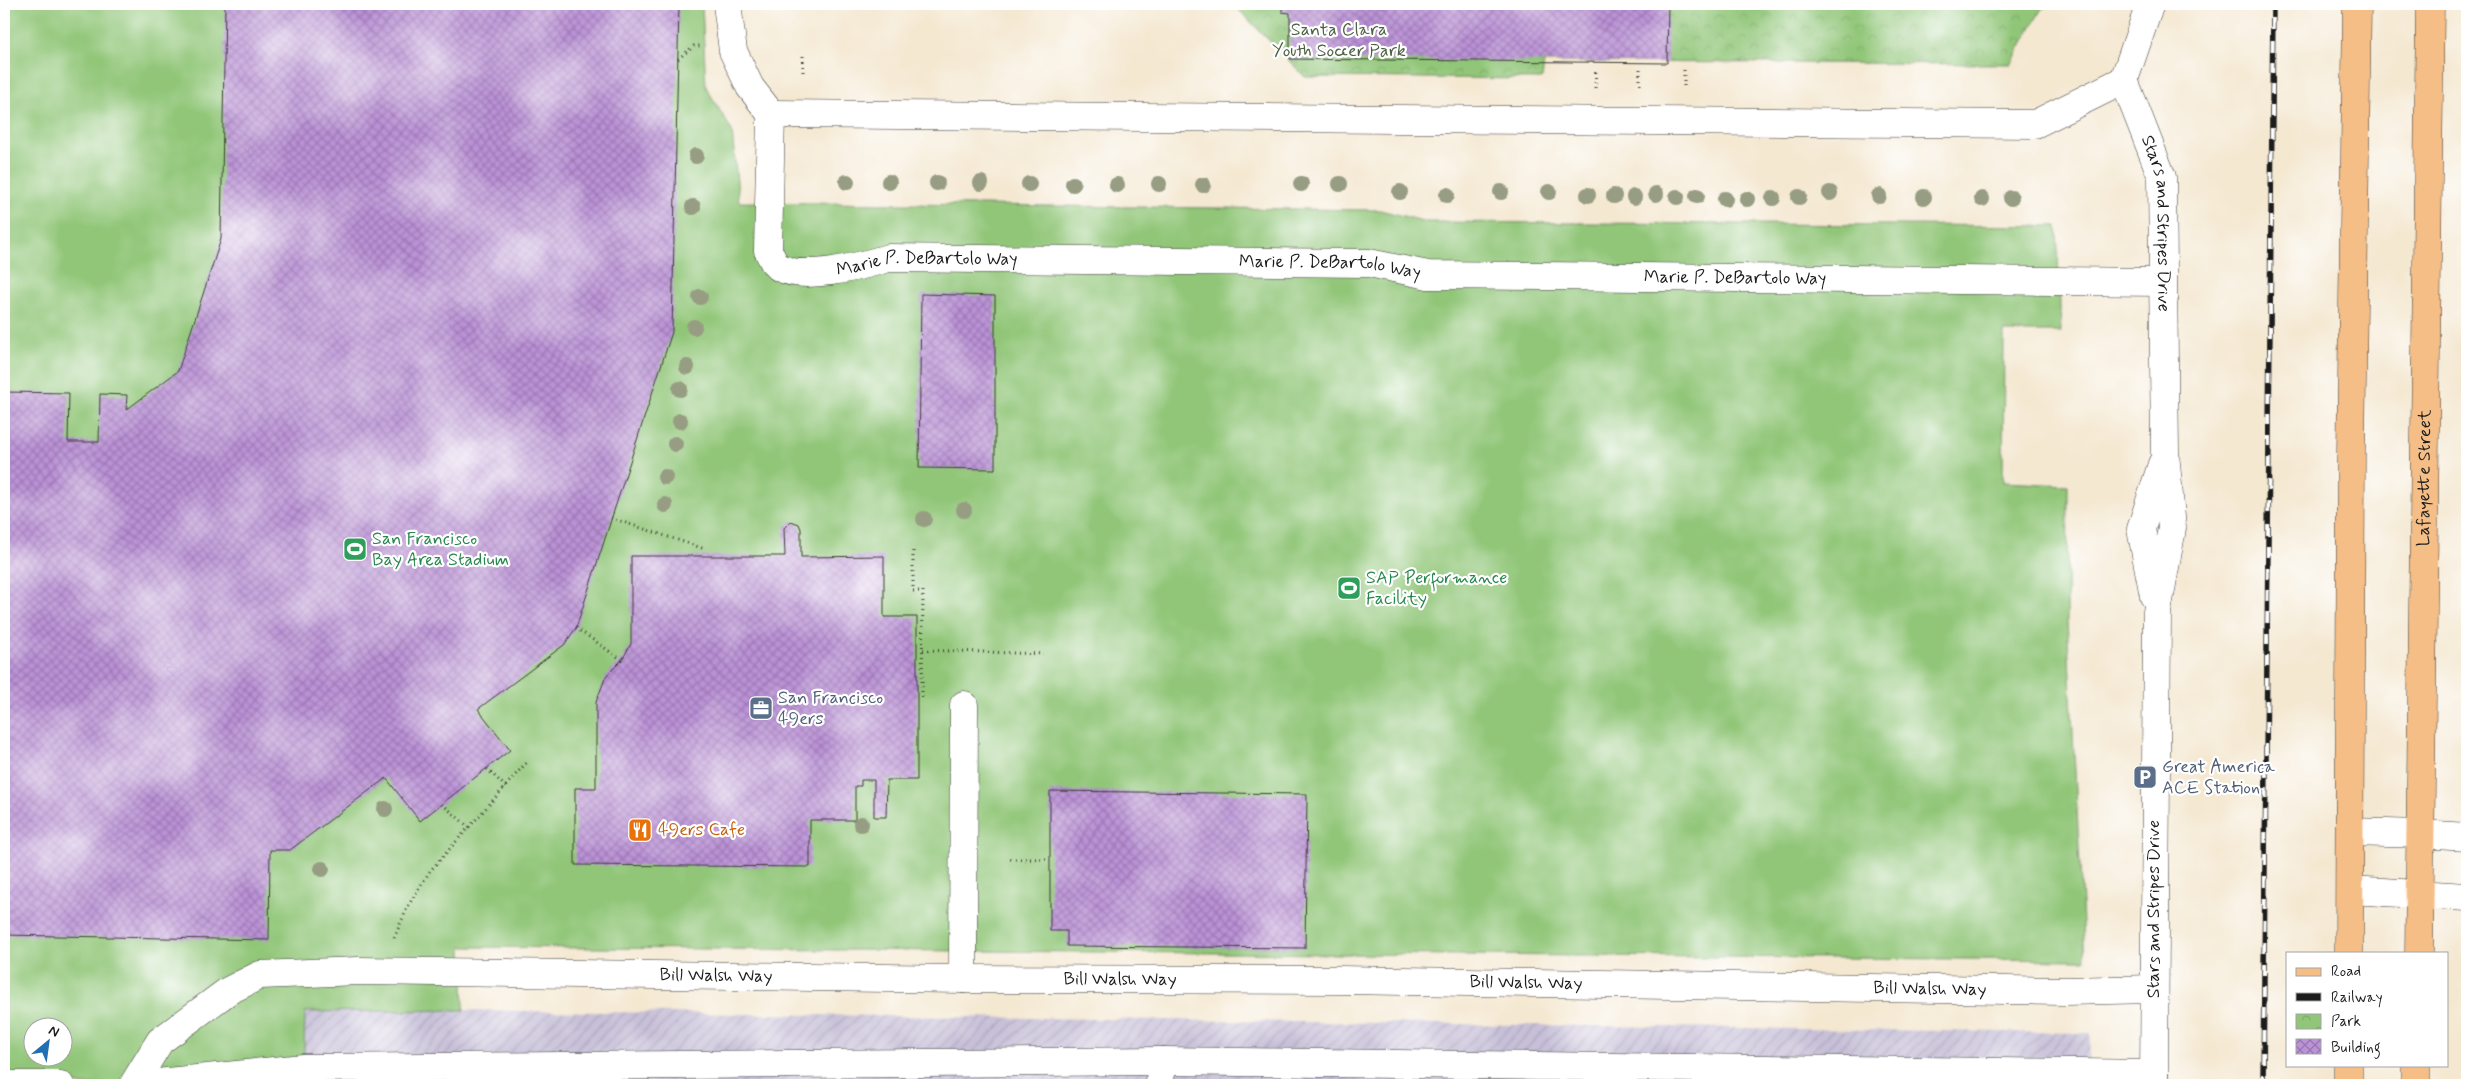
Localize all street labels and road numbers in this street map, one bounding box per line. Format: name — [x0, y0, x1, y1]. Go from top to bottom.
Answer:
street label: Stars and Stripes Drive — [2135, 132, 2175, 312]
street label: Marie P. DeBartolo Way — [834, 246, 1018, 282]
street label: Marie P. DeBartolo Way — [1239, 250, 1423, 285]
street label: Marie P. DeBartolo Way — [1644, 265, 1826, 291]
street label: Lafayette Street — [2412, 409, 2437, 547]
street label: Stars and Stripes Drive — [2142, 820, 2166, 998]
street label: Bill Walsh Way — [659, 963, 773, 988]
street label: Bill Walsh Way — [1063, 967, 1177, 992]
street label: Bill Walsh Way — [1469, 970, 1583, 996]
street label: Bill Walsh Way — [1873, 976, 1987, 1002]

